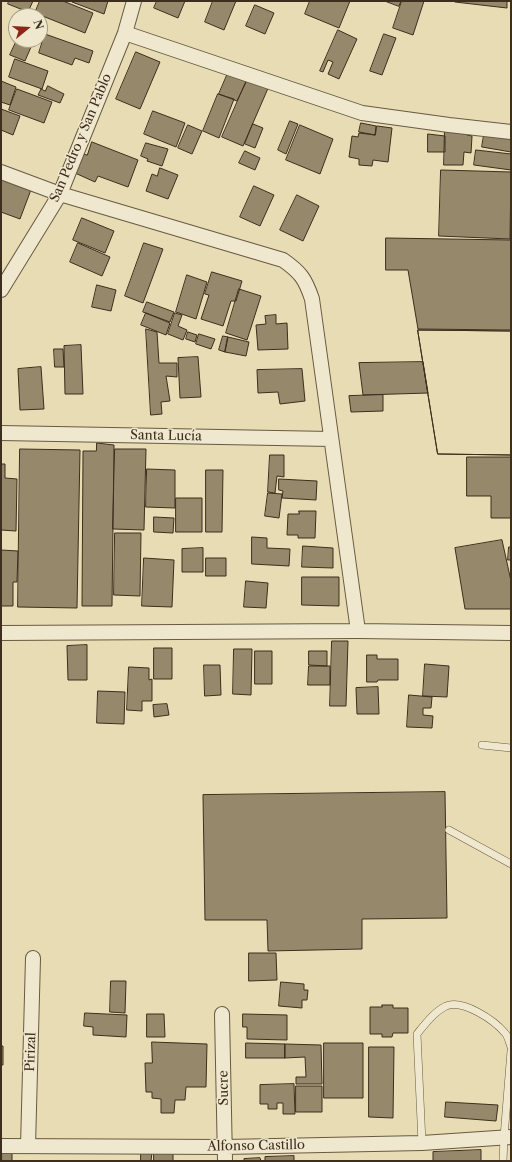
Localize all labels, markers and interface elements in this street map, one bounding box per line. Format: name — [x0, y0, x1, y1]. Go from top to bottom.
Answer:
north arrow — [8, 8, 48, 48]
text: N — [30, 18, 47, 31]
street label: San Pedro y San Pablo — [47, 71, 115, 205]
street label: Santa Lucía — [130, 428, 202, 444]
street label: Pirizal — [23, 1032, 39, 1072]
street label: Sucre — [216, 1070, 232, 1106]
street label: Alfonso Castillo — [207, 1137, 305, 1155]

